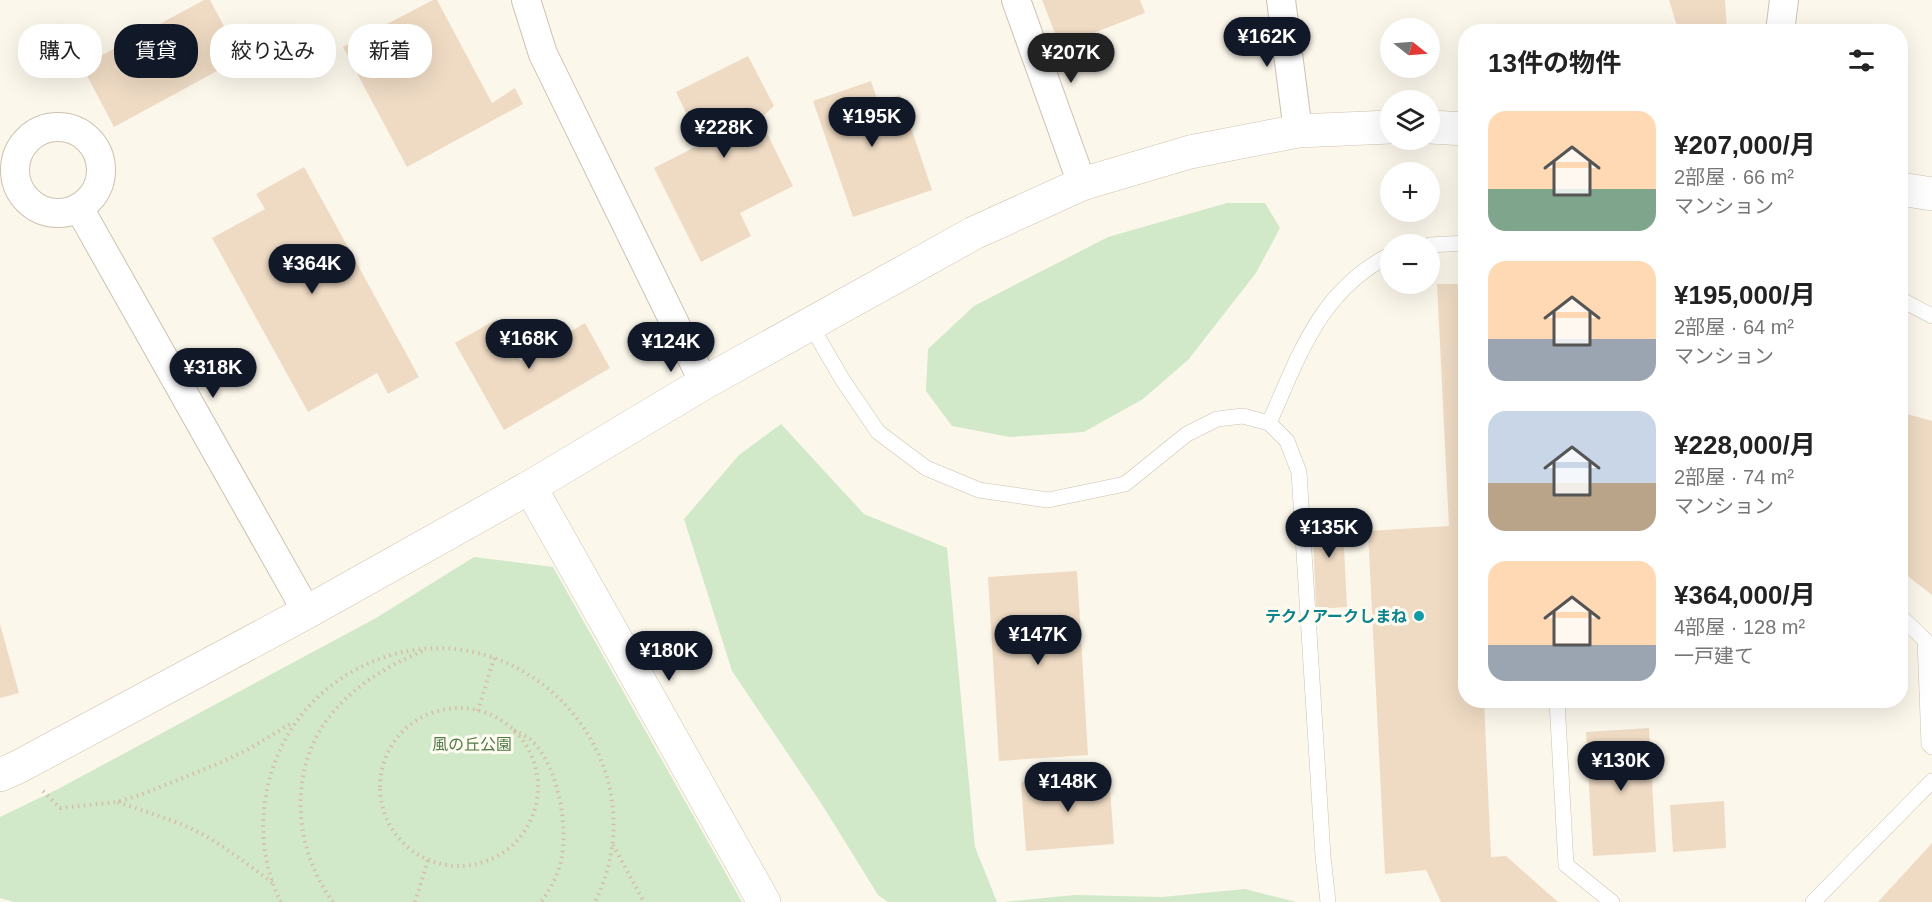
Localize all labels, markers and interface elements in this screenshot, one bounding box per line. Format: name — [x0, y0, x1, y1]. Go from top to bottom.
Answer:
pin: ¥162K — [1225, 17, 1309, 68]
north arrow — [1380, 18, 1440, 78]
map controls — [1380, 18, 1440, 294]
chip: 購入 — [18, 24, 102, 78]
chip: 賃貸 — [114, 24, 198, 78]
chip: 絞り込み — [210, 24, 336, 78]
chip: 新着 — [348, 24, 432, 78]
text: ¥162K — [1238, 25, 1296, 47]
pin: ¥207K — [1029, 33, 1113, 84]
text: ¥207K — [1042, 41, 1100, 63]
icon: filters — [1845, 44, 1878, 77]
text: 13件の物件 — [1488, 48, 1621, 78]
button: layers — [1380, 90, 1440, 150]
pin: ¥195K — [830, 97, 914, 148]
text: ¥195K — [843, 105, 901, 127]
pin: ¥228K — [682, 108, 766, 159]
text: ¥228K — [695, 116, 753, 138]
text: ¥207,000/月 — [1674, 130, 1816, 160]
icon: home — [1536, 135, 1608, 207]
button: + — [1380, 162, 1440, 222]
text: 2部屋 · 66 m² — [1674, 166, 1794, 188]
text: マンション — [1674, 195, 1774, 217]
button: − — [1380, 234, 1440, 294]
pin: ¥364K — [270, 244, 354, 295]
text: ¥364K — [283, 252, 341, 274]
text: ¥195,000/月 — [1674, 280, 1816, 310]
icon: home — [1536, 285, 1608, 357]
text: 2部屋 · 64 m² — [1674, 316, 1794, 338]
pin: ¥168K — [487, 319, 571, 370]
pin: ¥124K — [629, 322, 713, 373]
text: ¥168K — [500, 327, 558, 349]
text: ¥124K — [642, 330, 700, 352]
text: マンション — [1674, 345, 1774, 367]
pin: ¥318K — [171, 348, 255, 399]
text: ¥318K — [184, 356, 242, 378]
text: ¥228,000/月 — [1674, 430, 1816, 460]
icon: home — [1536, 435, 1608, 507]
text: 2部屋 · 74 m² — [1674, 466, 1794, 488]
text: マンション — [1674, 495, 1774, 517]
pin: ¥135K — [1287, 508, 1371, 559]
text: ¥135K — [1300, 516, 1358, 538]
text: ¥364,000/月 — [1674, 580, 1816, 610]
icon: home — [1536, 585, 1608, 657]
place label: テクノアークしまね — [1265, 608, 1407, 625]
marker: テクノアークしまね — [1412, 609, 1426, 623]
pin: ¥147K — [996, 615, 1080, 666]
text: 4部屋 · 128 m² — [1674, 616, 1805, 638]
text: ¥147K — [1009, 623, 1067, 645]
pin: ¥180K — [627, 631, 711, 682]
text: ¥180K — [640, 639, 698, 661]
text: 一戸建て — [1674, 645, 1754, 667]
park label: 風の丘公園 — [432, 736, 512, 753]
pin: ¥130K — [1579, 741, 1663, 792]
text: ¥130K — [1592, 749, 1650, 771]
pin: ¥148K — [1026, 762, 1110, 813]
text: ¥148K — [1039, 770, 1097, 792]

